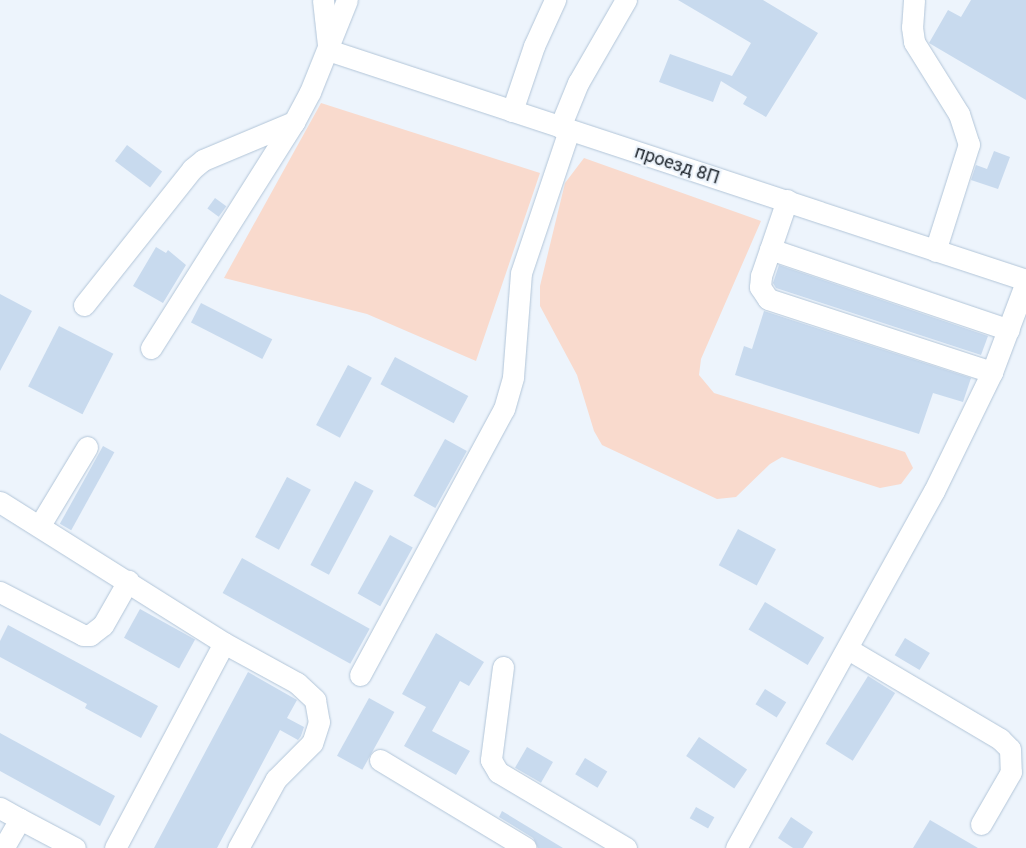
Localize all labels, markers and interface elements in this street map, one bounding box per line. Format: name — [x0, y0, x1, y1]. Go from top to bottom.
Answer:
street label: проезд 8П — [632, 141, 722, 189]

